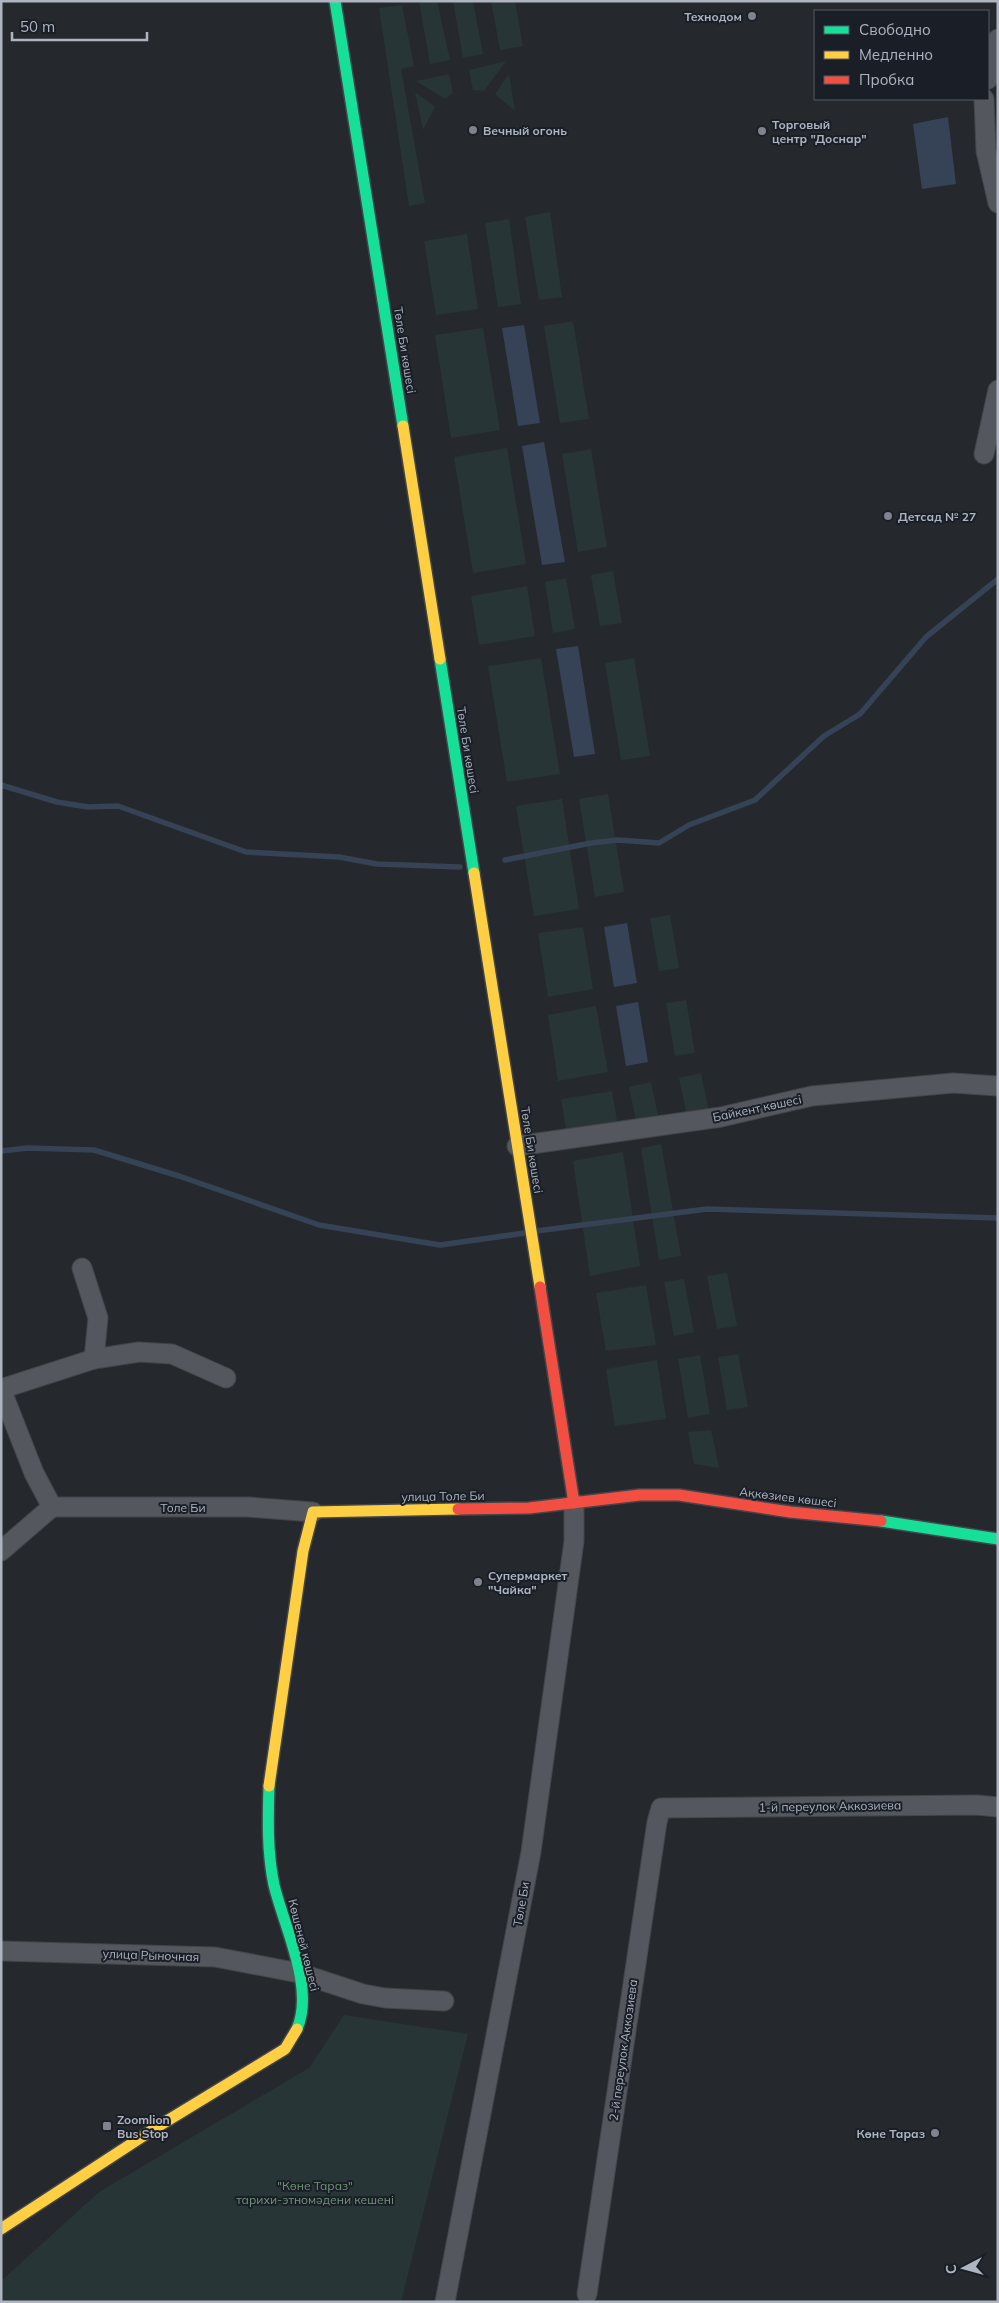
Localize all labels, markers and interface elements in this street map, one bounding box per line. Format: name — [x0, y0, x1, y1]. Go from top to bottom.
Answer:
place label: Технодом — [684, 9, 742, 24]
scale bar — [12, 10, 148, 42]
marker: Технодом — [746, 10, 758, 22]
legend — [814, 10, 989, 100]
text: 50 m — [20, 17, 55, 36]
text: Свободно — [859, 20, 931, 39]
text: Медленно — [859, 45, 933, 64]
text: Пробка — [859, 70, 914, 89]
place label: Торговый центр "Доснар" — [772, 117, 867, 146]
place label: Вечный огонь — [483, 123, 567, 138]
marker: Вечный огонь — [467, 124, 479, 136]
marker: Торговый центр "Доснар" — [756, 125, 768, 137]
street label: Төле Би көшесі — [391, 306, 419, 394]
place label: Детсад № 27 — [898, 509, 976, 524]
marker: Детсад № 27 — [882, 510, 894, 522]
street label: Төле Би көшесі — [454, 706, 482, 794]
street label: Байкент көшесі — [711, 1091, 803, 1125]
street label: Төле Би көшесі — [518, 1106, 546, 1194]
street label: Ақкөзиев көшесі — [739, 1484, 837, 1510]
street label: улица Толе Би — [401, 1488, 485, 1504]
street label: Толе Би — [160, 1500, 206, 1515]
place label: Супермаркет "Чайка" — [488, 1568, 568, 1597]
marker: Супермаркет "Чайка" — [472, 1576, 484, 1588]
street label: 1-й переулок Аккозиева — [759, 1797, 901, 1815]
street label: Төле Би — [510, 1880, 532, 1928]
street label: Көшеней көшесі — [285, 1897, 323, 1993]
street label: улица Рыночная — [102, 1946, 200, 1964]
street label: 2-й переулок Аккозиева — [606, 1978, 640, 2122]
place label: Zoomlion Bus Stop — [117, 2112, 170, 2141]
marker: Zoomlion Bus Stop — [101, 2120, 113, 2132]
place label: Көне Тараз — [856, 2126, 925, 2141]
marker: Көне Тараз — [929, 2127, 941, 2139]
park label: "Көне Тараз" тарихи-этномәдени кешені — [236, 2178, 394, 2207]
north arrow — [939, 2243, 989, 2293]
text: С — [942, 2264, 961, 2275]

